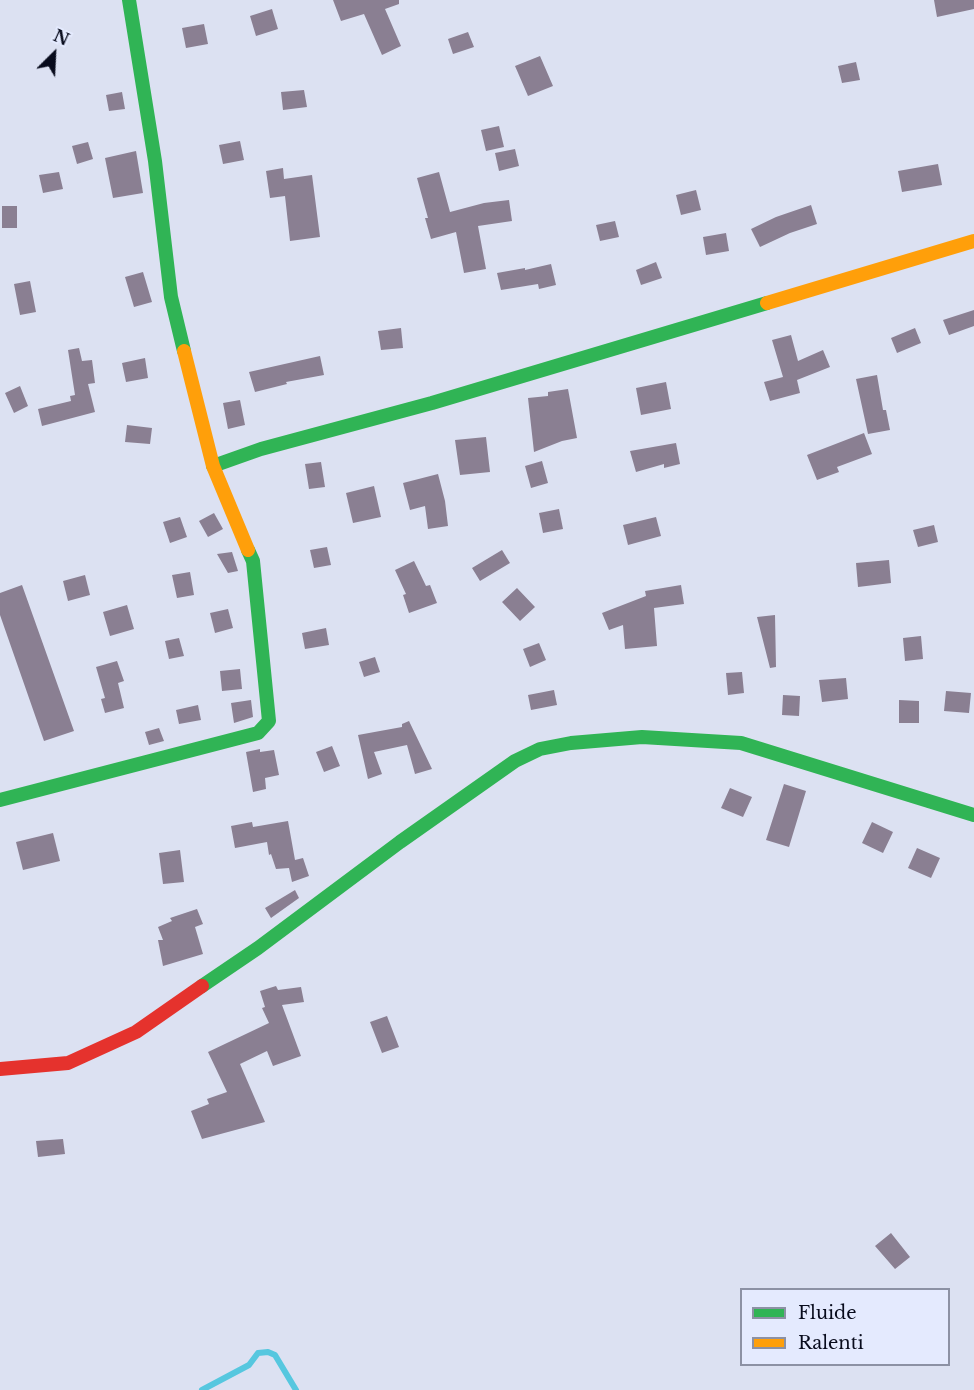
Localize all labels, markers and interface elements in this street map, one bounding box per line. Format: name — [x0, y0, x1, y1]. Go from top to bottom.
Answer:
north arrow — [24, 24, 84, 84]
text: N — [50, 25, 72, 50]
legend — [740, 1288, 950, 1366]
text: Fluide — [798, 1302, 857, 1324]
text: Ralenti — [798, 1332, 864, 1354]

